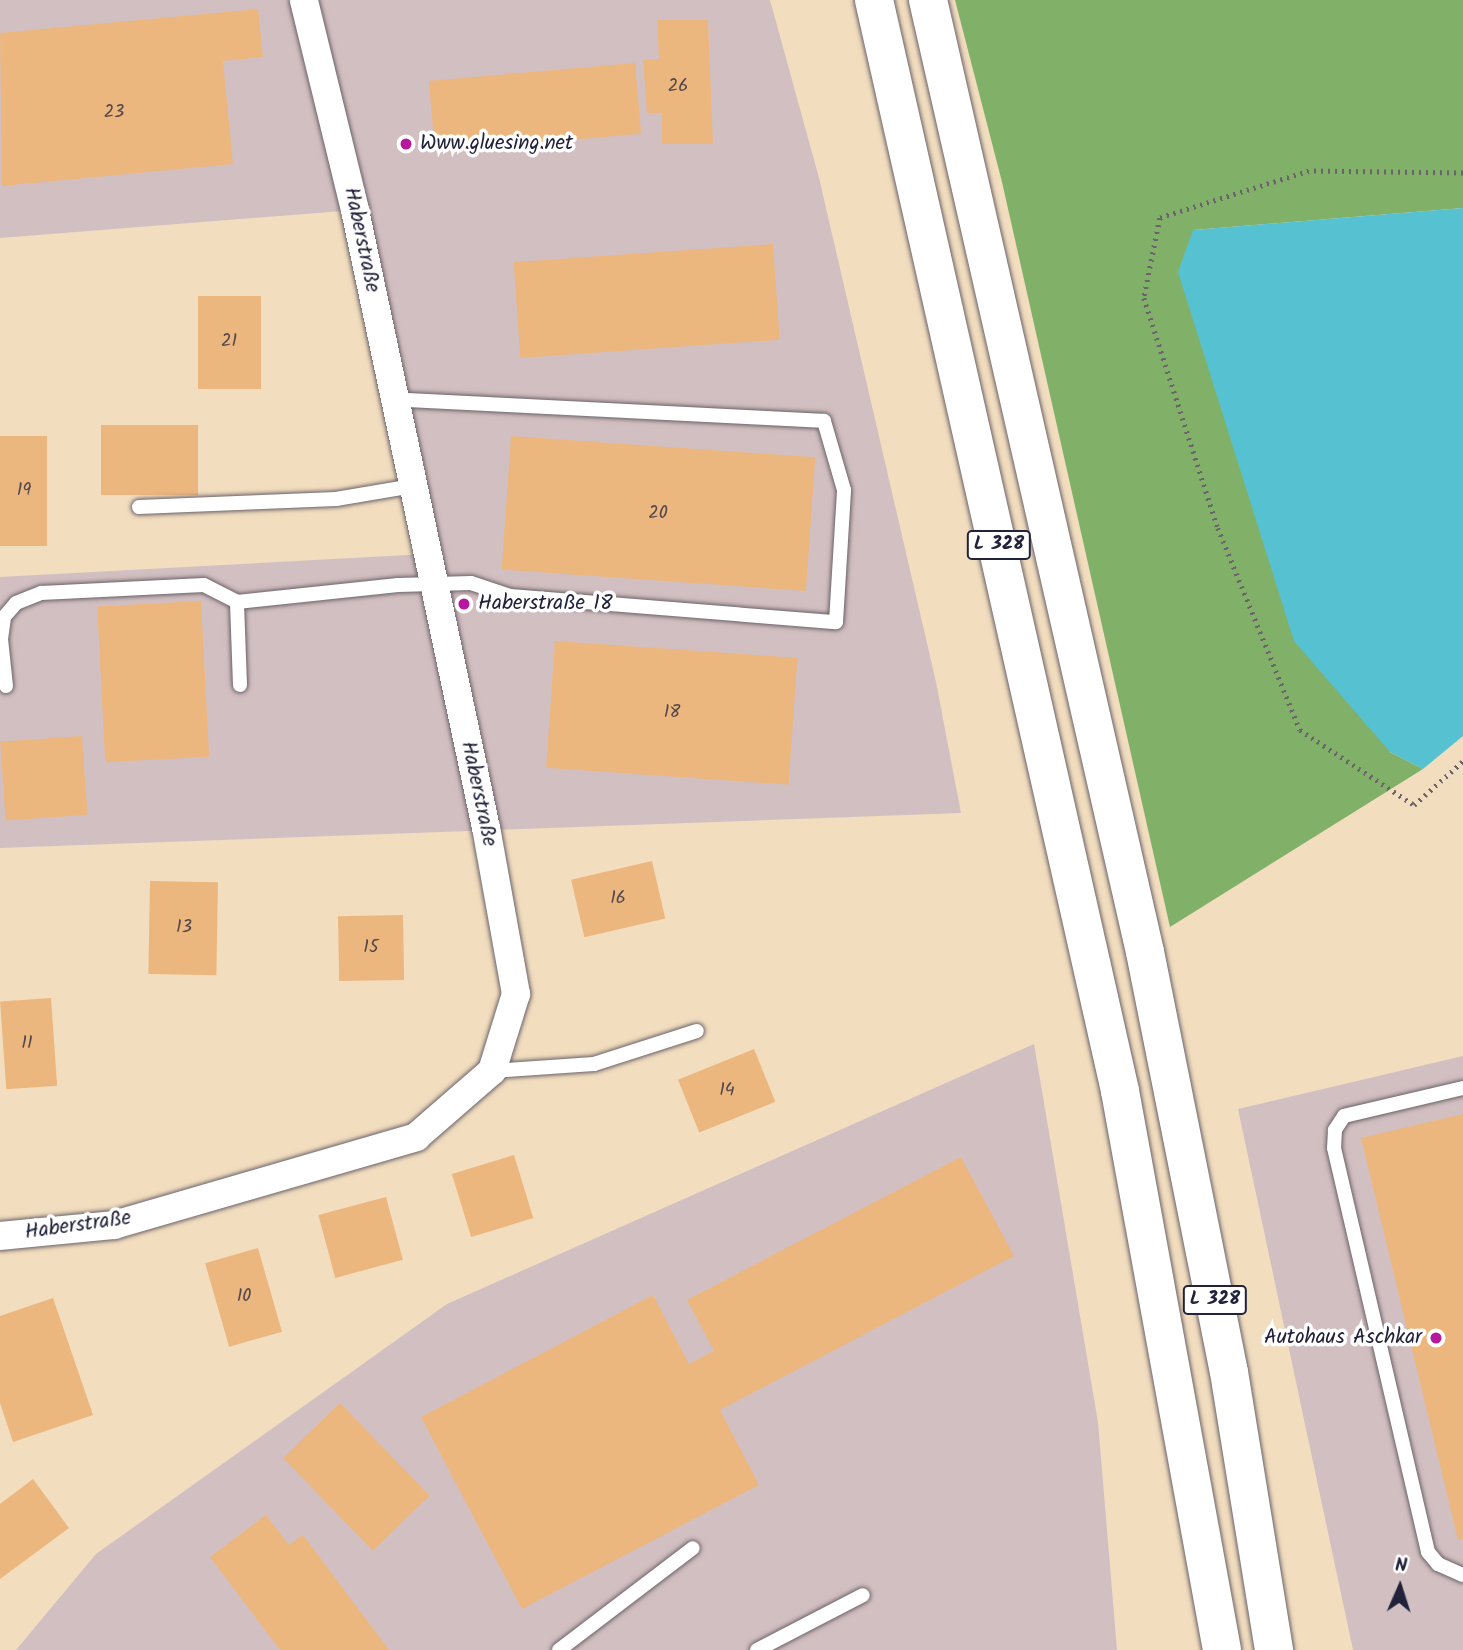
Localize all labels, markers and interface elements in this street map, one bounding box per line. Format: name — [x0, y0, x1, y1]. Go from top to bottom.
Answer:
house number: 26 — [668, 76, 688, 98]
house number: 23 — [104, 102, 124, 124]
place label: Www.gluesing.net — [420, 131, 573, 157]
marker: Www.gluesing.net — [398, 136, 414, 152]
street label: Haberstraße — [338, 185, 384, 295]
house number: 21 — [221, 331, 237, 353]
house number: 19 — [17, 480, 31, 502]
house number: 20 — [648, 503, 668, 525]
road number: L 328 — [966, 530, 1032, 560]
place label: Haberstraße 18 — [478, 591, 613, 617]
marker: Haberstraße 18 — [456, 596, 472, 612]
house number: 18 — [664, 702, 680, 724]
street label: Haberstraße — [455, 739, 501, 849]
house number: 16 — [610, 888, 626, 910]
house number: 13 — [176, 917, 192, 939]
house number: 15 — [363, 937, 379, 959]
house number: 11 — [21, 1033, 33, 1055]
house number: 14 — [719, 1080, 735, 1102]
street label: Haberstraße — [23, 1206, 133, 1246]
road number: L 328 — [1182, 1284, 1248, 1316]
house number: 10 — [237, 1286, 251, 1308]
place label: Autohaus Aschkar — [1264, 1325, 1422, 1351]
marker: Autohaus Aschkar — [1428, 1330, 1444, 1346]
text: N — [1394, 1551, 1408, 1581]
north arrow — [1365, 1552, 1435, 1622]

